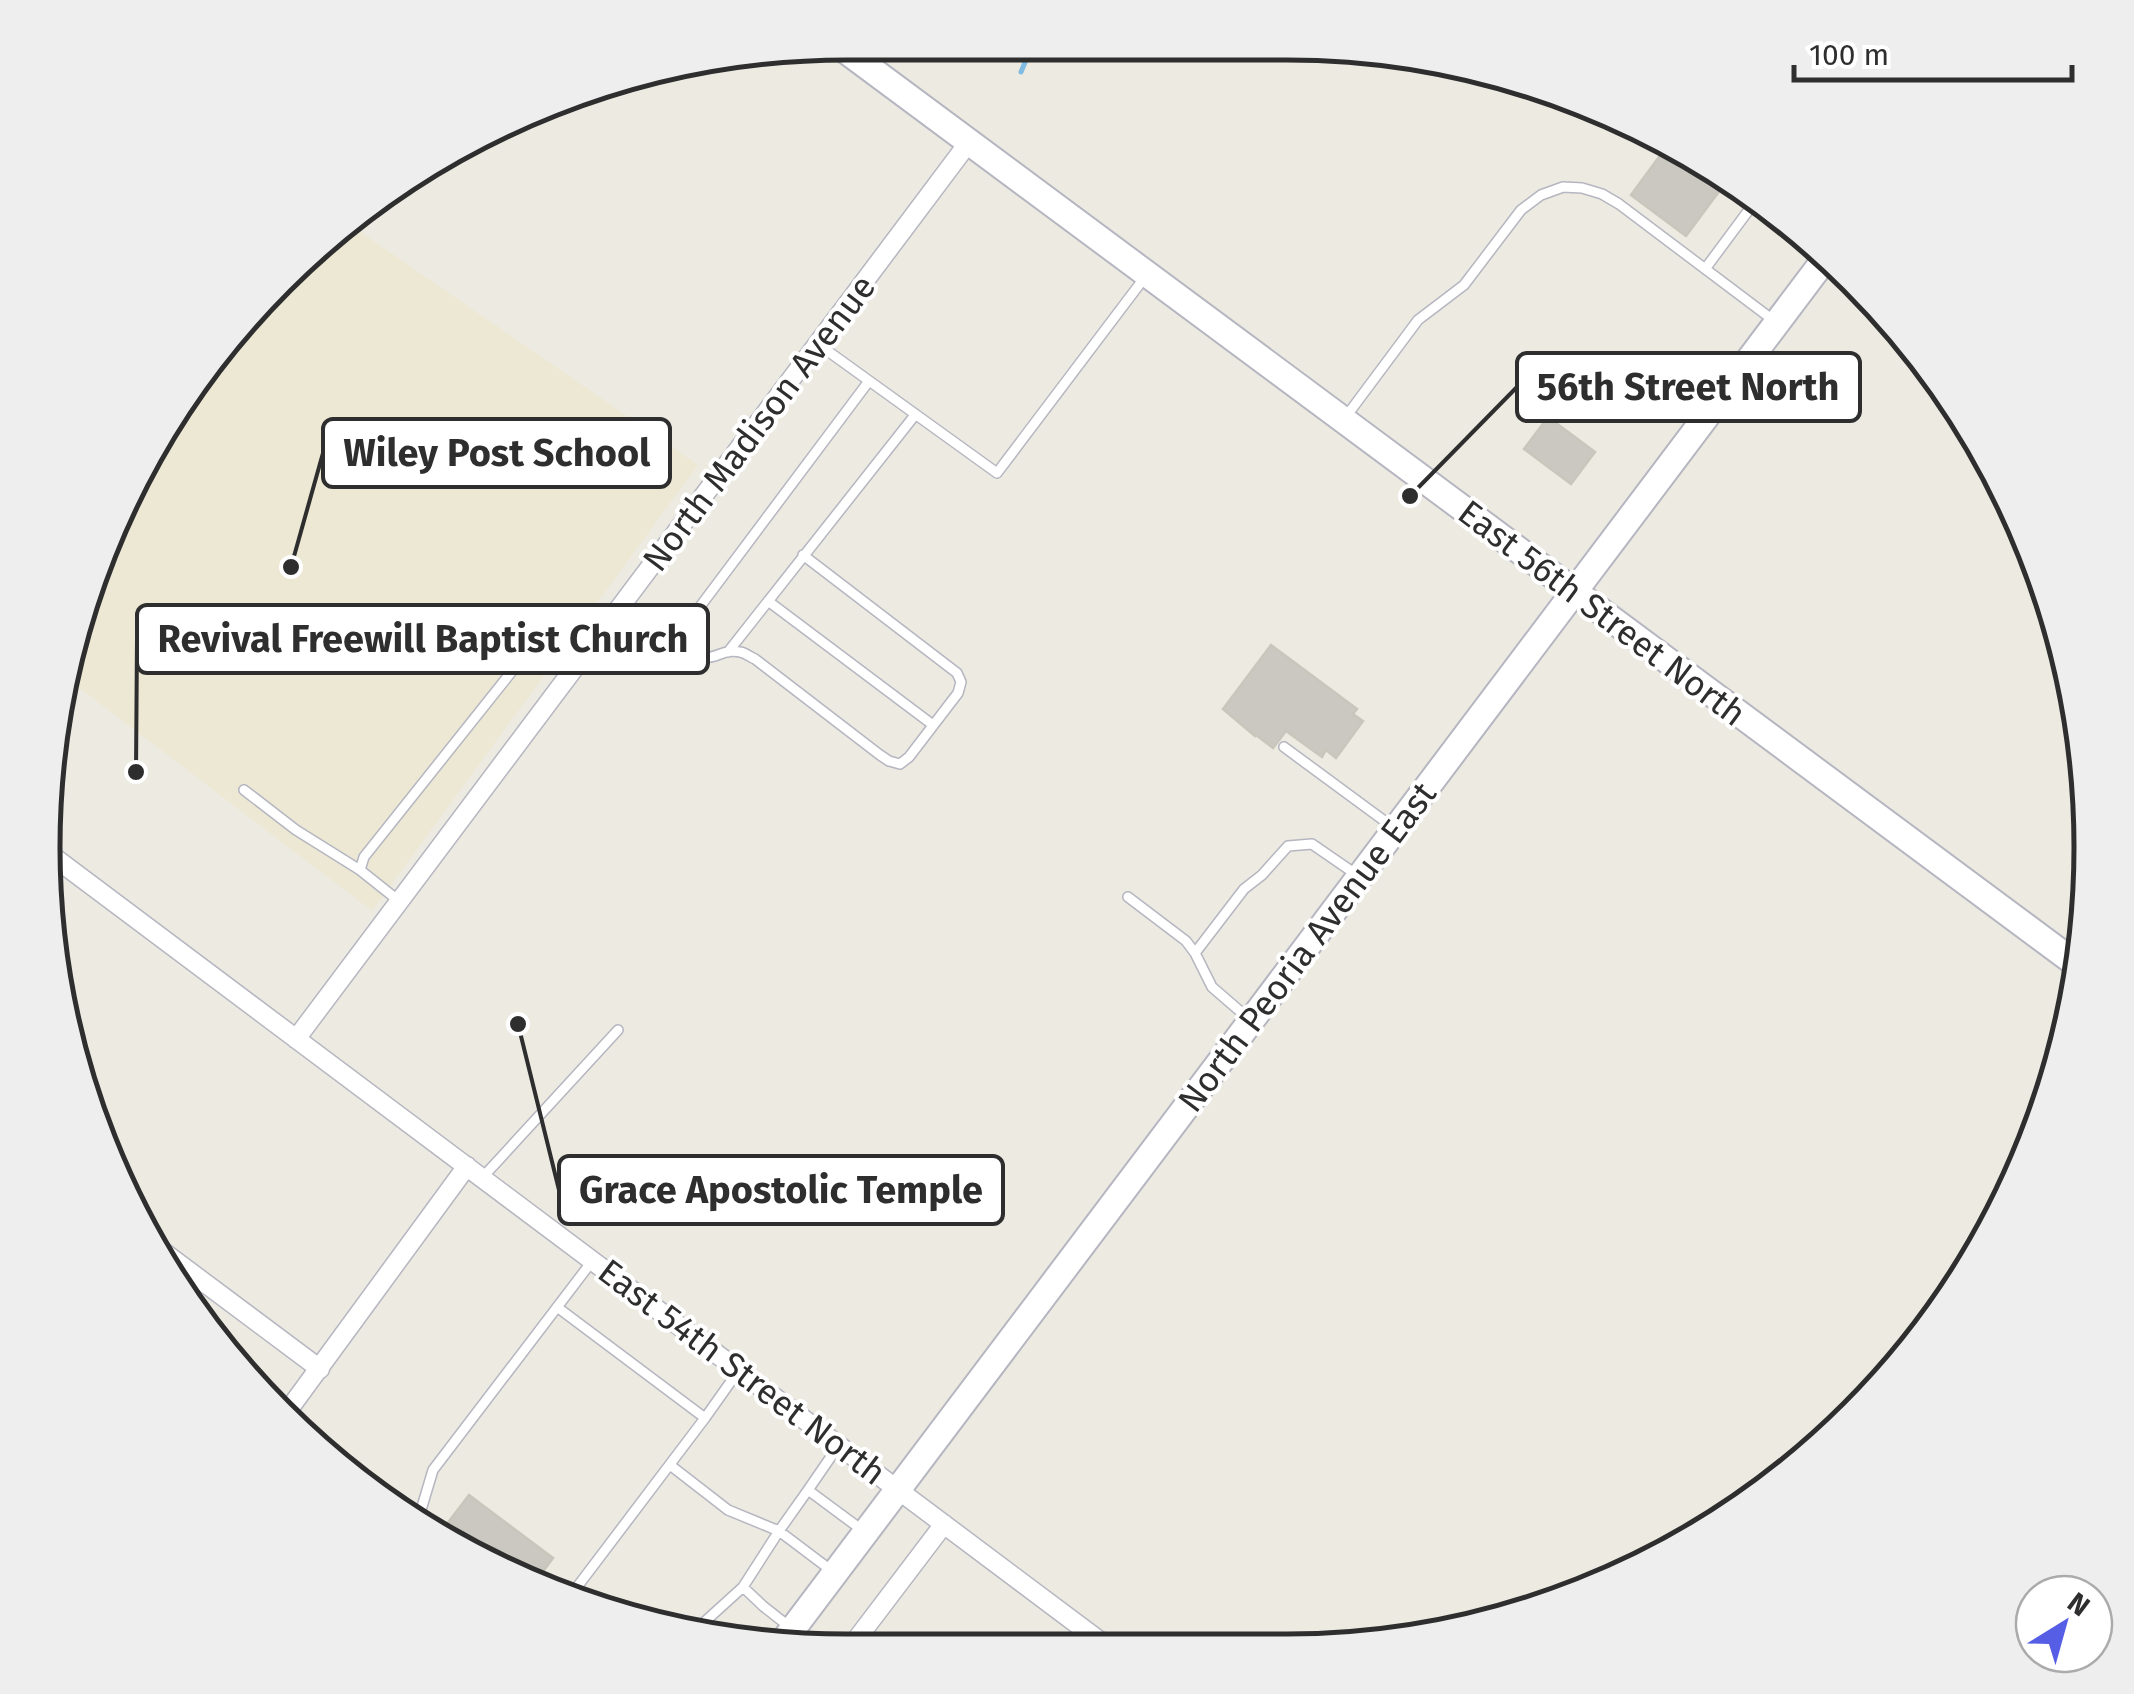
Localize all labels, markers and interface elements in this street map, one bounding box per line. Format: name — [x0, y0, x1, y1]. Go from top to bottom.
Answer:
scale bar — [1794, 20, 2072, 82]
text: 100 m — [1809, 37, 1889, 73]
street label: North Madison Avenue — [634, 267, 884, 579]
callout: 56th Street North — [1517, 353, 1860, 421]
text: 56th Street North — [1537, 364, 1839, 410]
callout: Wiley Post School — [323, 419, 670, 487]
text: Wiley Post School — [344, 430, 651, 476]
street label: East 56th Street North — [1450, 491, 1754, 735]
callout: Revival Freewill Baptist Church — [137, 605, 708, 673]
text: Revival Freewill Baptist Church — [158, 616, 688, 662]
street label: North Peoria Avenue East — [1169, 773, 1445, 1120]
callout: Grace Apostolic Temple — [559, 1156, 1003, 1224]
text: Grace Apostolic Temple — [579, 1167, 983, 1213]
street label: East 54th Street North — [590, 1250, 894, 1494]
north arrow — [2014, 1574, 2114, 1674]
text: N — [2061, 1586, 2096, 1623]

